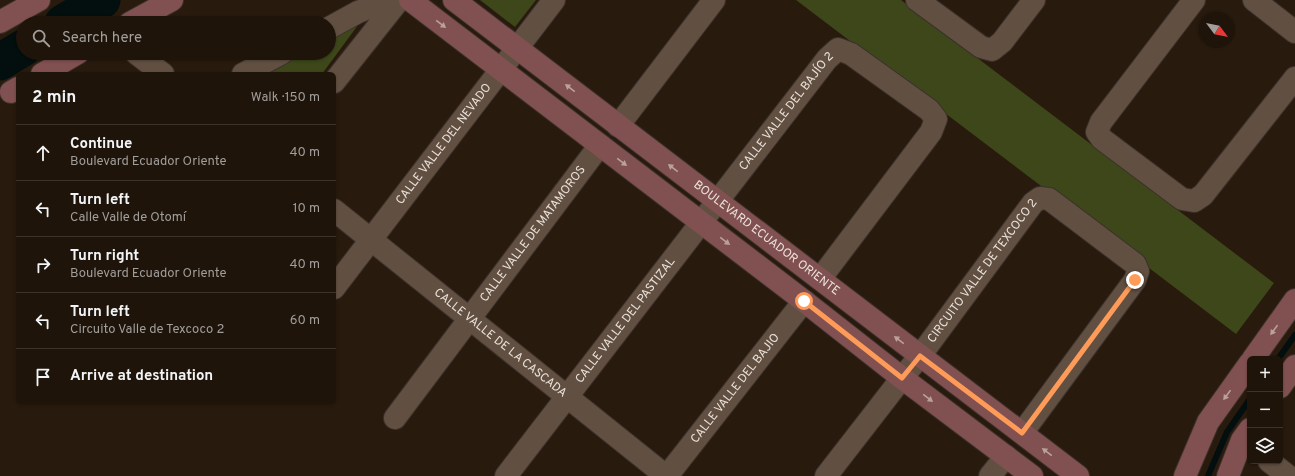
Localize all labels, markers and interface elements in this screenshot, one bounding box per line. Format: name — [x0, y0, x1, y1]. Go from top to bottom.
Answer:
north arrow — [1199, 12, 1235, 48]
search box — [16, 16, 336, 60]
one-way arrow — [436, 19, 446, 27]
icon: search — [30, 27, 52, 49]
text: Search here — [62, 29, 142, 48]
street label: CALLE VALLE DEL BAJÍO 2 — [736, 49, 837, 174]
street label: CALLE VALLE DEL NEVADO — [393, 80, 495, 208]
one-way arrow — [564, 84, 575, 93]
text: 2 min — [32, 87, 76, 109]
text: Walk · 150 m — [251, 90, 320, 106]
text: Continue — [70, 135, 132, 154]
icon: ahead — [32, 142, 54, 164]
text: 40 m — [290, 145, 320, 161]
text: Boulevard Ecuador Oriente — [70, 154, 226, 170]
one-way arrow — [617, 158, 627, 166]
street label: CALLE VALLE DE MATAMOROS — [477, 163, 590, 306]
one-way arrow — [668, 164, 678, 172]
street label: BOULEVARD ECUADOR ORIENTE — [690, 177, 843, 299]
text: Turn left — [70, 191, 130, 210]
street label: CIRCUITO VALLE DE TEXCOCO 2 — [924, 196, 1041, 346]
icon: left — [32, 198, 54, 220]
text: 10 m — [293, 201, 320, 217]
text: Calle Valle de Otomí — [70, 210, 186, 226]
one-way arrow — [720, 237, 731, 245]
text: Turn right — [70, 247, 139, 266]
icon: right — [32, 254, 54, 276]
street label: CALLE VALLE DEL PASTIZAL — [572, 254, 679, 387]
text: 40 m — [290, 257, 320, 273]
text: Boulevard Ecuador Oriente — [70, 266, 226, 282]
route end — [1126, 271, 1144, 289]
street label: CALLE VALLE DE LA CASCADA — [430, 285, 570, 401]
route start — [795, 292, 813, 310]
text: Turn left — [70, 303, 130, 322]
icon: left — [32, 310, 54, 332]
text: 60 m — [290, 313, 320, 329]
text: Circuito Valle de Texcoco 2 — [70, 322, 224, 338]
one-way arrow — [1270, 324, 1278, 335]
street label: CALLE VALLE DEL BAJIO — [687, 330, 784, 447]
one-way arrow — [894, 336, 904, 344]
map controls — [1247, 356, 1283, 464]
button: + — [1247, 356, 1283, 392]
icon: arrive — [32, 366, 54, 388]
text: Arrive at destination — [70, 367, 213, 386]
one-way arrow — [1223, 389, 1231, 400]
button: − — [1247, 392, 1283, 428]
one-way arrow — [923, 393, 933, 401]
button: layers — [1247, 428, 1283, 464]
one-way arrow — [1041, 448, 1052, 457]

